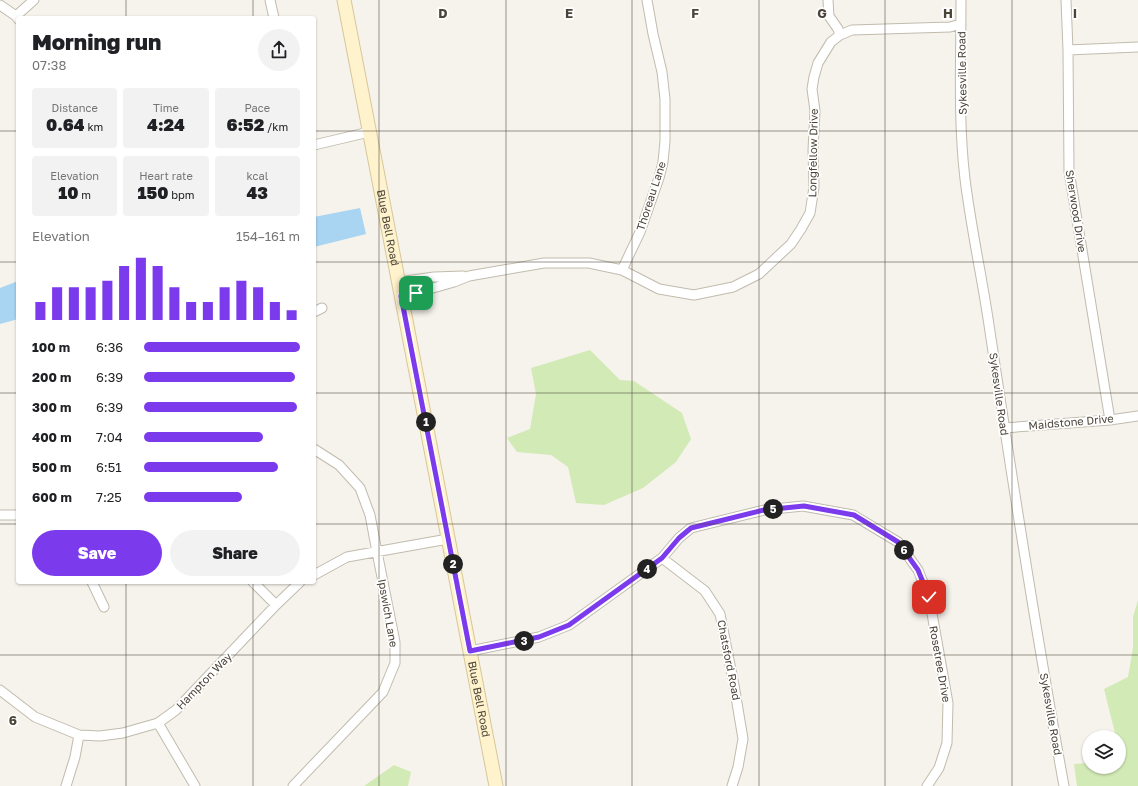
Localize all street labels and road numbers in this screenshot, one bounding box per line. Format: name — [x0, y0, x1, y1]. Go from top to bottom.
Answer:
street label: Sykesville Road — [954, 31, 969, 115]
street label: Longfellow Drive — [805, 108, 820, 198]
street label: Thoreau Lane — [633, 160, 668, 232]
street label: Sherwood Drive — [1064, 169, 1089, 253]
street label: Blue Bell Road — [375, 189, 402, 267]
street label: Sykesville Road — [987, 352, 1012, 436]
street label: Maidstone Drive — [1028, 411, 1114, 432]
street label: Ipswich Lane — [376, 578, 401, 648]
street label: Chatsford Road — [715, 619, 744, 701]
street label: Rosetree Drive — [927, 625, 954, 703]
street label: Hampton Way — [173, 650, 234, 712]
street label: Blue Bell Road — [466, 660, 493, 738]
street label: Sykesville Road — [1038, 672, 1065, 756]

